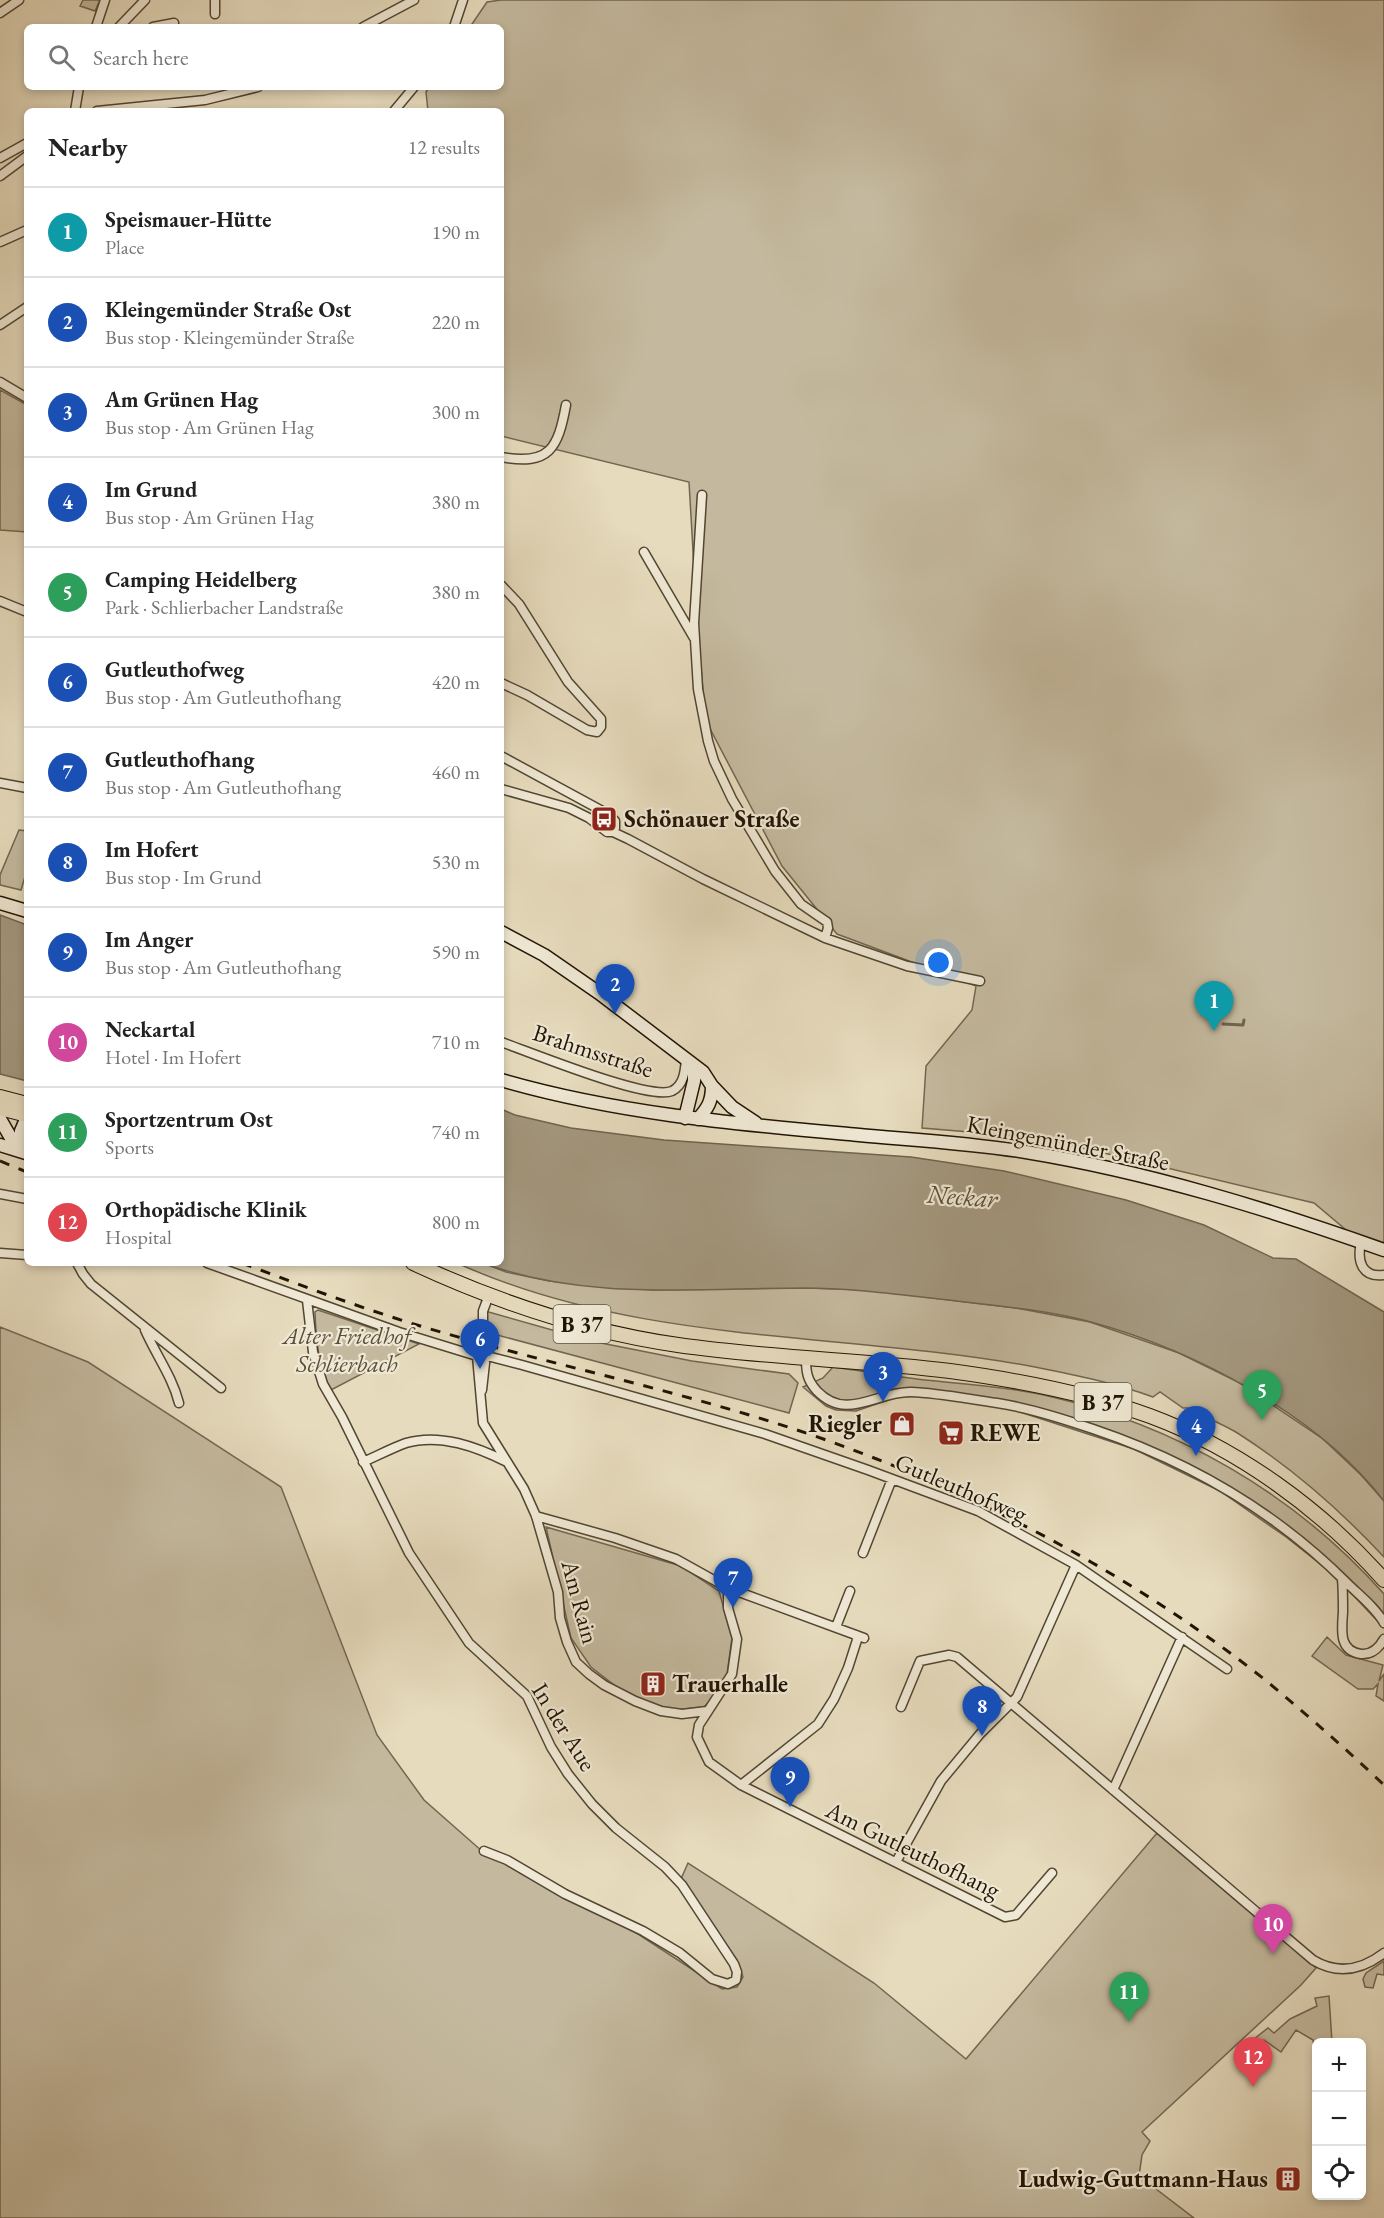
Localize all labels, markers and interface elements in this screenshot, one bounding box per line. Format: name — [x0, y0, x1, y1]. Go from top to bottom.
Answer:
search box — [24, 24, 504, 90]
icon: search — [45, 41, 78, 74]
text: Search here — [93, 43, 188, 72]
text: Nearby — [48, 130, 128, 164]
text: 12 results — [408, 134, 480, 160]
text: Speismauer-Hütte — [105, 205, 271, 234]
text: 1 — [62, 219, 73, 245]
text: 190 m — [432, 219, 480, 245]
text: Place — [105, 234, 144, 260]
text: Kleingemünder Straße Ost — [105, 295, 351, 324]
text: 2 — [62, 309, 73, 335]
text: 220 m — [432, 309, 480, 335]
text: Bus stop · Kleingemünder Straße — [105, 324, 354, 350]
text: Am Grünen Hag — [105, 385, 258, 414]
text: 3 — [62, 399, 73, 425]
text: 300 m — [432, 399, 480, 425]
text: Bus stop · Am Grünen Hag — [105, 414, 314, 440]
text: Im Grund — [105, 475, 197, 504]
text: 4 — [62, 489, 73, 515]
text: 380 m — [432, 489, 480, 515]
text: Bus stop · Am Grünen Hag — [105, 504, 314, 530]
text: Camping Heidelberg — [105, 565, 297, 594]
text: 5 — [62, 579, 73, 605]
text: 380 m — [432, 579, 480, 605]
text: Park · Schlierbacher Landstraße — [105, 594, 343, 620]
text: Gutleuthofweg — [105, 655, 244, 684]
text: 6 — [62, 669, 73, 695]
text: 420 m — [432, 669, 480, 695]
text: Bus stop · Am Gutleuthofhang — [105, 684, 341, 710]
text: Gutleuthofhang — [105, 745, 255, 774]
text: 7 — [62, 759, 73, 785]
text: 460 m — [432, 759, 480, 785]
text: Bus stop · Am Gutleuthofhang — [105, 774, 341, 800]
place label: Schönauer Straße — [624, 803, 800, 834]
bus stop icon: Schönauer Straße — [589, 804, 619, 834]
text: Im Hofert — [105, 835, 199, 864]
text: 8 — [62, 849, 73, 875]
text: 530 m — [432, 849, 480, 875]
text: Bus stop · Im Grund — [105, 864, 262, 890]
text: Im Anger — [105, 925, 193, 954]
text: 9 — [62, 939, 73, 965]
text: 590 m — [432, 939, 480, 965]
your location — [924, 948, 953, 977]
text: Bus stop · Am Gutleuthofhang — [105, 954, 341, 980]
pin: 2 — [596, 964, 634, 1014]
pin: 1 — [1194, 982, 1234, 1031]
text: Neckartal — [105, 1015, 195, 1044]
street label: Brahmsstraße — [529, 1016, 657, 1085]
text: 10 — [57, 1029, 78, 1055]
text: 710 m — [432, 1029, 480, 1055]
text: Hotel · Im Hofert — [105, 1044, 241, 1070]
text: Sportzentrum Ost — [105, 1105, 273, 1134]
street label: Kleingemünder Straße — [964, 1108, 1172, 1177]
text: 11 — [57, 1119, 78, 1145]
text: 740 m — [432, 1119, 480, 1145]
text: Sports — [105, 1134, 154, 1160]
water label: Neckar — [925, 1177, 999, 1215]
text: Orthopädische Klinik — [105, 1195, 307, 1224]
text: 12 — [57, 1209, 78, 1235]
text: 800 m — [432, 1209, 480, 1235]
text: Hospital — [105, 1224, 172, 1250]
road number: B 37 — [554, 1305, 610, 1343]
park label: Alter Friedhof Schlierbach — [281, 1320, 416, 1379]
pin: 6 — [460, 1320, 500, 1369]
pin: 3 — [864, 1352, 902, 1402]
pin: 5 — [1242, 1370, 1282, 1420]
road number: B 37 — [1074, 1383, 1132, 1421]
pin: 4 — [1176, 1406, 1216, 1456]
place label: Riegler — [808, 1408, 882, 1440]
shop icon: Riegler — [887, 1409, 917, 1439]
place label: REWE — [970, 1417, 1041, 1448]
supermarket icon: REWE — [936, 1418, 966, 1448]
street label: Gutleuthofweg — [890, 1446, 1032, 1529]
street label: Am Rain — [554, 1556, 607, 1647]
pin: 7 — [714, 1558, 752, 1608]
place label: Trauerhalle — [672, 1668, 788, 1699]
building icon: Trauerhalle — [638, 1669, 668, 1699]
street label: In der Aue — [525, 1677, 604, 1777]
pin: 8 — [962, 1686, 1002, 1736]
pin: 9 — [770, 1758, 810, 1807]
street label: Am Gutleuthofhang — [820, 1794, 1006, 1905]
pin: 10 — [1254, 1904, 1292, 1954]
pin: 11 — [1110, 1972, 1148, 2022]
pin: 12 — [1234, 2038, 1272, 2087]
map controls — [1312, 2038, 1366, 2200]
button: + — [1312, 2038, 1366, 2092]
button: − — [1312, 2092, 1366, 2146]
button: locate — [1312, 2146, 1366, 2200]
place label: Ludwig-Guttmann-Haus — [1018, 2163, 1268, 2195]
building icon: Ludwig-Guttmann-Haus — [1273, 2164, 1303, 2194]

